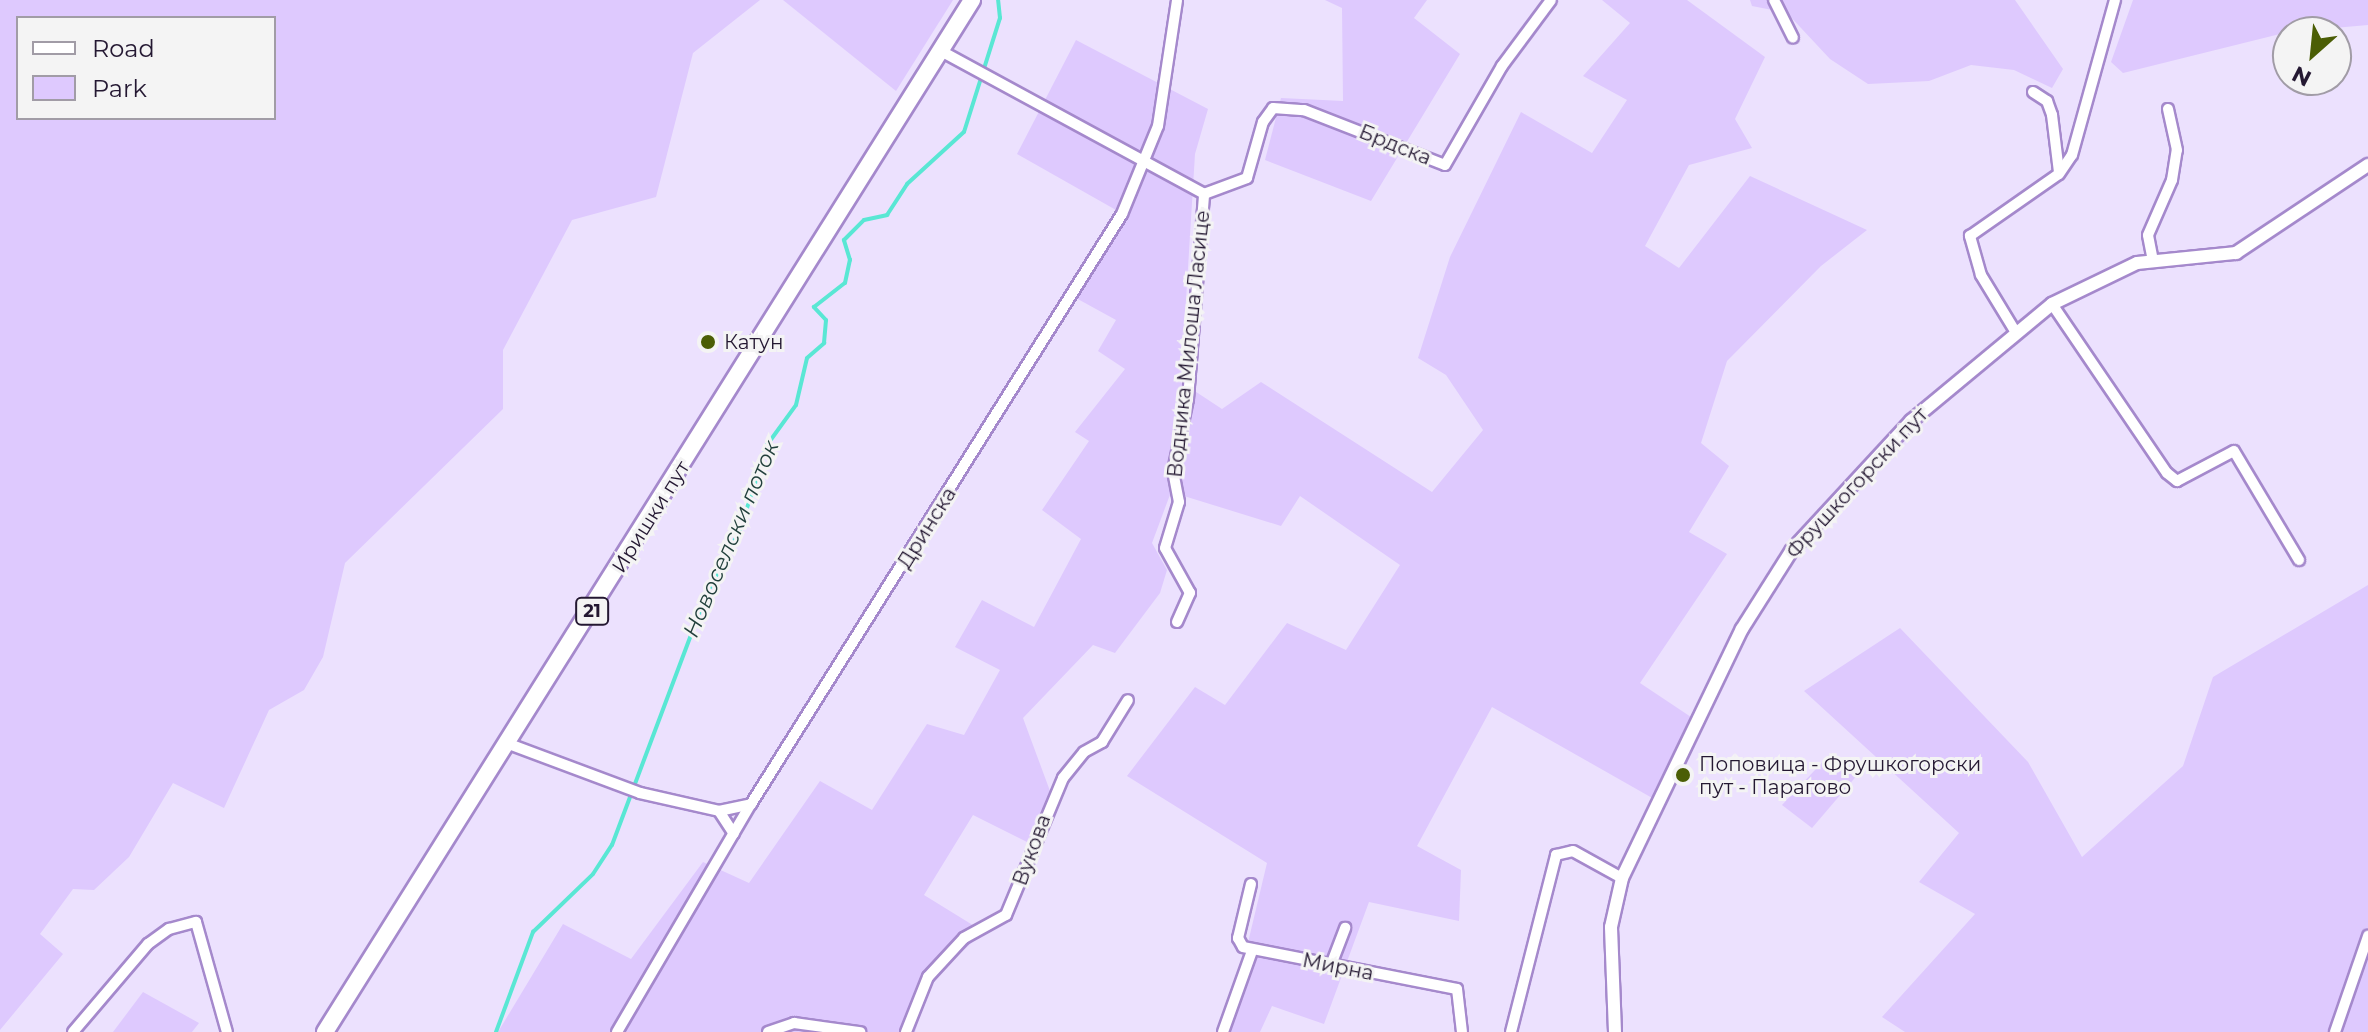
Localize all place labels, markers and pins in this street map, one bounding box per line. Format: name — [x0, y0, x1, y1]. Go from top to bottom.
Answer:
place label: Катун — [724, 330, 783, 354]
marker: Катун — [699, 333, 717, 351]
place label: Поповица - Фрушкогорски пут - Парагово — [1699, 752, 1981, 799]
marker: Поповица - Фрушкогорски пут - Парагово — [1674, 766, 1692, 784]

